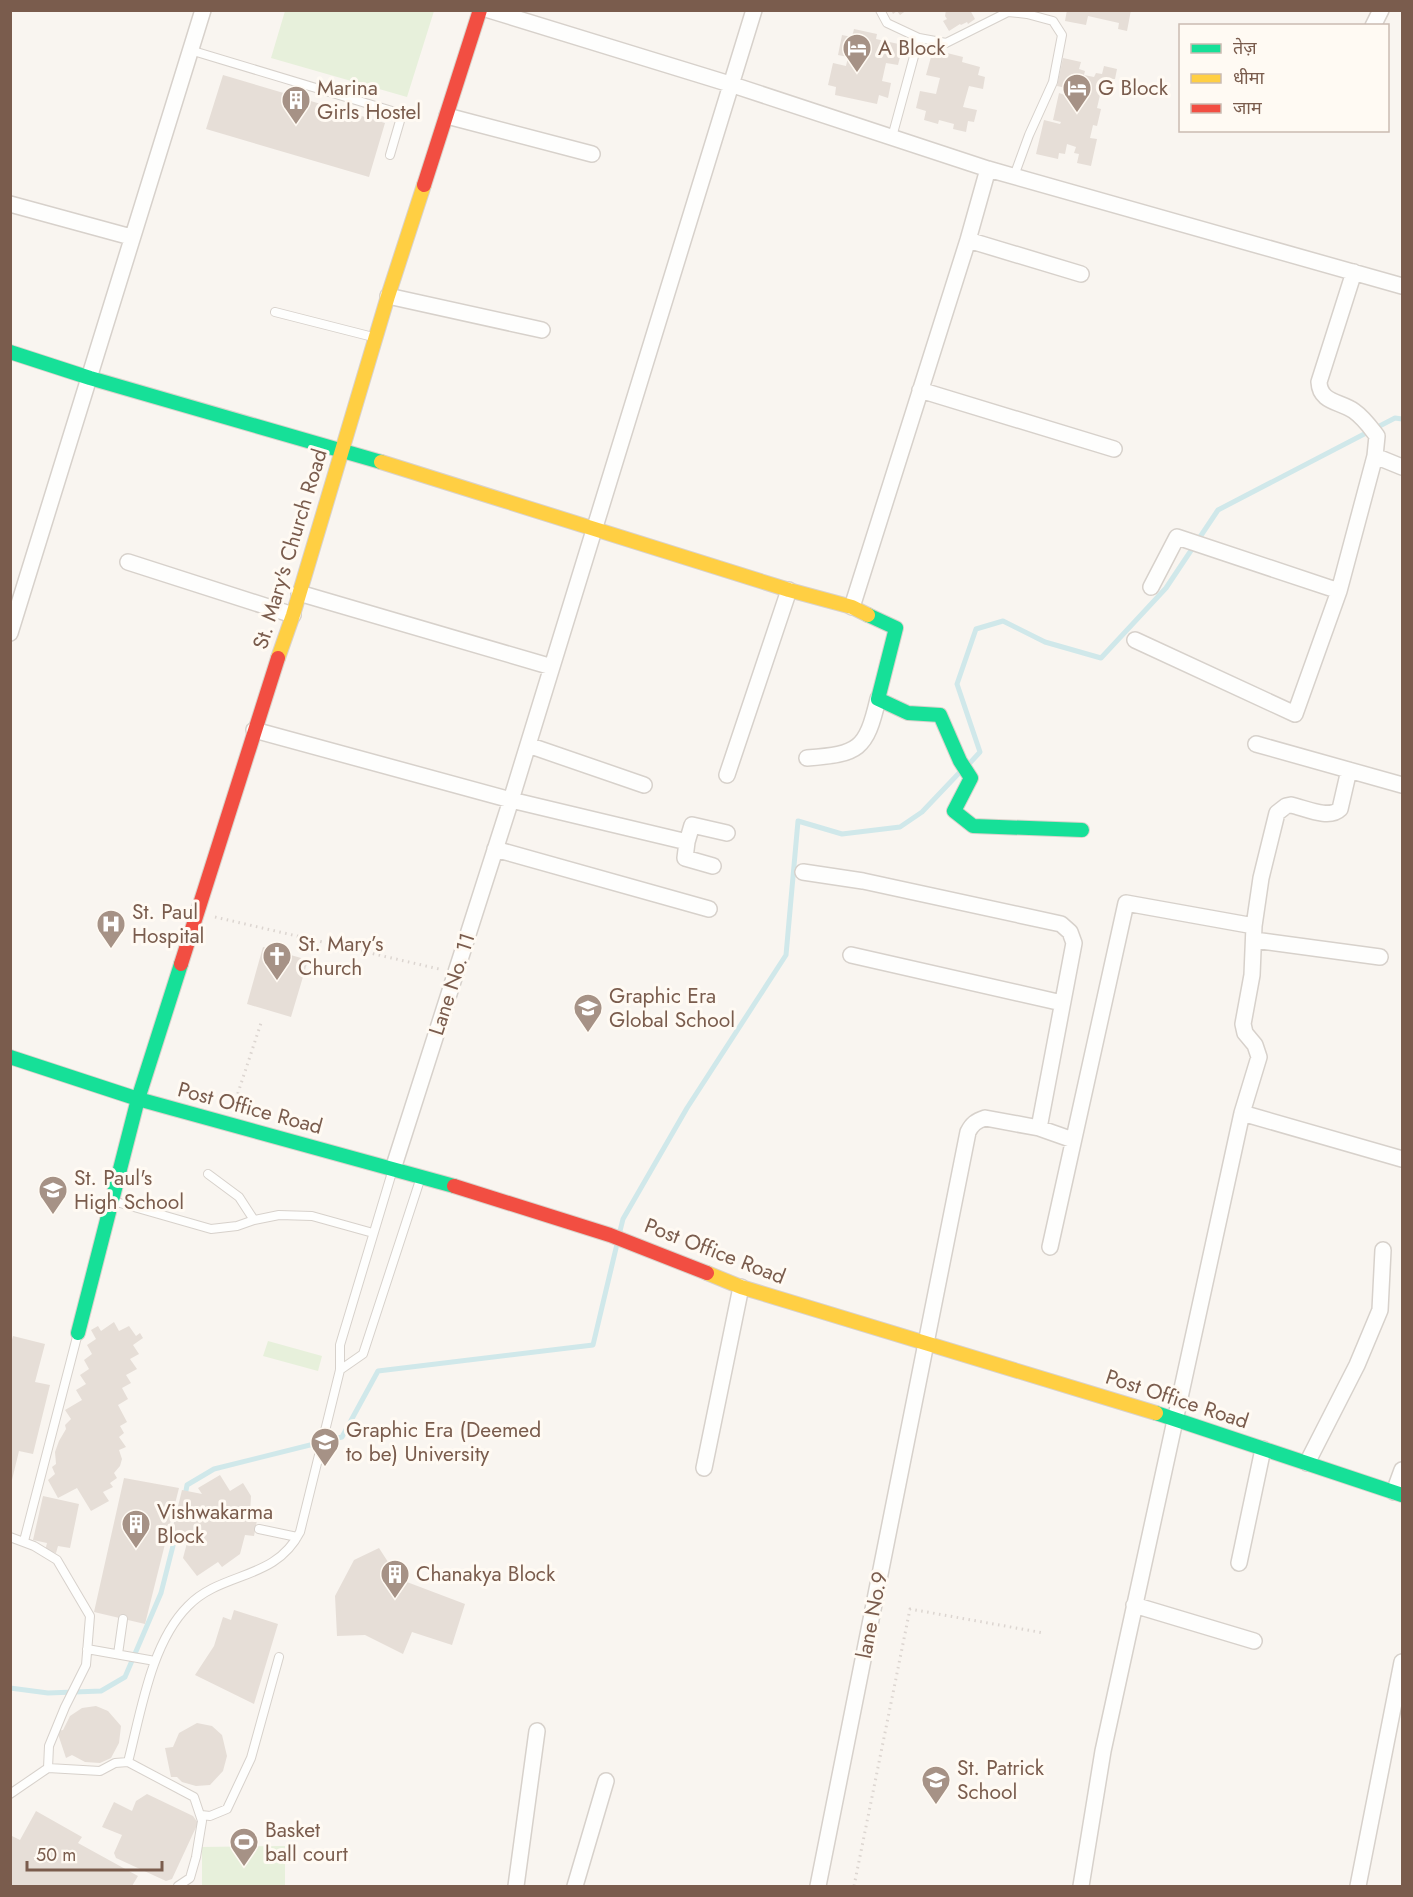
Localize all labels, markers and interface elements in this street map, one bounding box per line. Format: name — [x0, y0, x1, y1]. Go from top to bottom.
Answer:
legend — [1179, 24, 1389, 132]
hotel icon: A Block — [841, 32, 873, 74]
place label: A Block — [878, 33, 946, 63]
text: तेज़ — [1233, 35, 1257, 61]
text: धीमा — [1233, 65, 1264, 91]
hotel icon: G Block — [1061, 72, 1093, 114]
place label: Marina Girls Hostel — [317, 73, 421, 127]
place label: G Block — [1098, 73, 1169, 103]
building icon: Marina Girls Hostel — [280, 84, 312, 126]
text: जाम — [1233, 95, 1263, 121]
street label: St. Mary's Church Road — [245, 445, 335, 653]
place label: St. Paul Hospital — [132, 897, 204, 951]
hospital icon: St. Paul Hospital — [95, 908, 127, 950]
place label: St. Mary’s Church — [298, 929, 383, 983]
street label: Lane No. 11 — [421, 929, 483, 1039]
church icon: St. Mary’s Church — [261, 940, 293, 982]
place label: Graphic Era Global School — [609, 981, 735, 1035]
school or university icon: Graphic Era Global School — [572, 992, 604, 1034]
street label: Post Office Road — [174, 1074, 326, 1142]
place label: St. Paul's High School — [74, 1163, 184, 1217]
school or university icon: St. Paul's High School — [37, 1174, 69, 1216]
street label: Post Office Road — [640, 1210, 790, 1292]
street label: Post Office Road — [1102, 1362, 1252, 1436]
place label: Graphic Era (Deemed to be) University — [346, 1415, 541, 1469]
school or university icon: Graphic Era (Deemed to be) University — [309, 1426, 341, 1468]
place label: Vishwakarma Block — [157, 1497, 273, 1551]
building icon: Vishwakarma Block — [120, 1508, 152, 1550]
building icon: Chanakya Block — [379, 1558, 411, 1600]
place label: Chanakya Block — [416, 1559, 556, 1589]
street label: lane No.9 — [849, 1569, 895, 1661]
place label: St. Patrick School — [957, 1753, 1045, 1807]
school or university icon: St. Patrick School — [920, 1764, 952, 1806]
place label: Basket ball court — [265, 1815, 348, 1869]
sports icon: Basket ball court — [228, 1826, 260, 1868]
scale bar — [27, 1834, 162, 1872]
text: 50 m — [36, 1842, 76, 1868]

